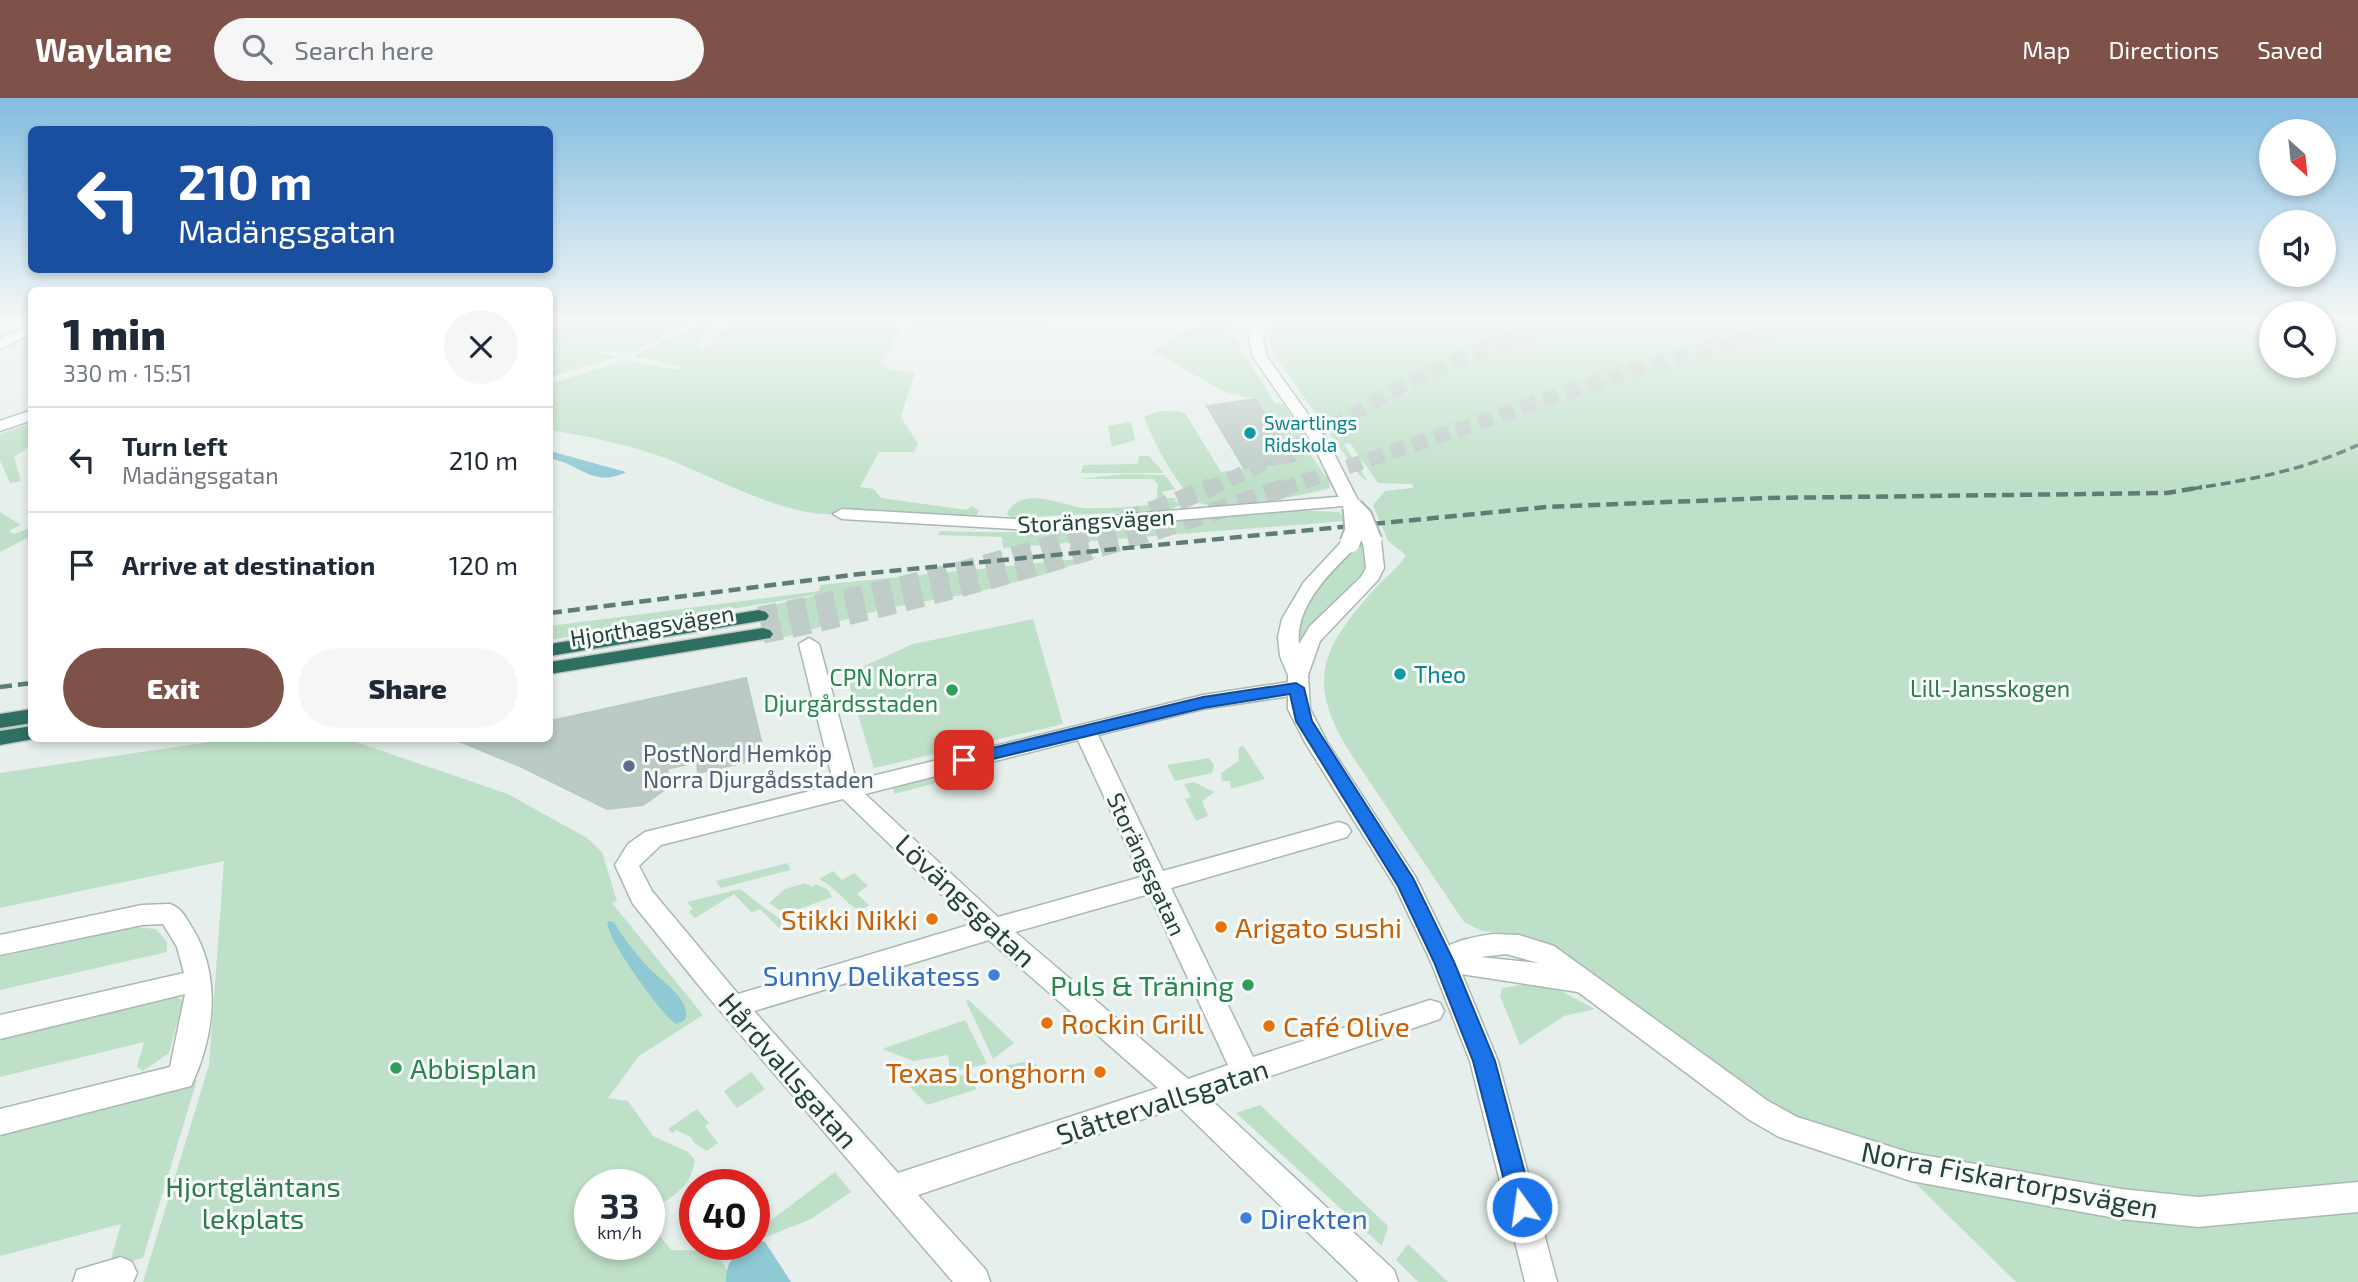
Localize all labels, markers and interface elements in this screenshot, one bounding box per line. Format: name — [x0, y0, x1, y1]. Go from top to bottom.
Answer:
search box — [214, 18, 704, 81]
text: Waylane — [35, 29, 172, 69]
icon: search — [238, 30, 276, 68]
text: Search here — [294, 34, 434, 65]
text: Map — [2022, 35, 2070, 64]
text: Directions — [2108, 35, 2219, 64]
text: Saved — [2257, 35, 2323, 64]
north arrow — [2259, 119, 2336, 196]
map controls — [2259, 119, 2336, 378]
text: 210 m — [178, 151, 312, 210]
icon: left — [63, 154, 154, 245]
button: sound — [2259, 210, 2336, 287]
text: Madängsgatan — [178, 211, 396, 249]
button: search — [2259, 301, 2336, 378]
text: 1 min — [63, 308, 166, 358]
button: close — [444, 310, 518, 384]
text: 330 m · 15:51 — [63, 359, 192, 387]
place label: Swartlings Ridskola — [1264, 411, 1357, 456]
marker: Swartlings Ridskola — [1242, 425, 1258, 441]
text: Turn left — [122, 430, 228, 461]
icon: left — [63, 441, 101, 479]
text: 210 m — [449, 444, 518, 475]
text: Madängsgatan — [122, 461, 279, 489]
street label: Storängsvägen — [1017, 502, 1175, 538]
icon: arrive — [63, 546, 101, 584]
text: Arrive at destination — [122, 549, 375, 580]
text: 120 m — [449, 549, 518, 580]
street label: Hjorthagsvägen — [568, 598, 736, 652]
button: Exit — [63, 648, 284, 728]
button: Share — [298, 648, 518, 728]
place label: Theo — [1414, 660, 1466, 688]
place label: CPN Norra Djurgårdsstaden — [764, 663, 938, 717]
marker: Theo — [1392, 666, 1408, 682]
park label: Lill-Jansskogen — [1910, 674, 2070, 702]
marker: CPN Norra Djurgårdsstaden — [944, 682, 960, 698]
pin — [934, 730, 994, 790]
place label: PostNord Hemköp Norra Djurgådsstaden — [643, 739, 874, 793]
icon: arrive — [945, 741, 983, 779]
marker: PostNord Hemköp Norra Djurgådsstaden — [621, 758, 637, 774]
street label: Storängsgatan — [1102, 788, 1192, 940]
street label: Lövängsgatan — [889, 826, 1043, 974]
place label: Stikki Nikki — [781, 902, 918, 936]
place label: Arigato sushi — [1235, 910, 1402, 944]
marker: Stikki Nikki — [924, 911, 940, 927]
marker: Arigato sushi — [1213, 919, 1229, 935]
place label: Sunny Delikatess — [763, 958, 980, 992]
marker: Sunny Delikatess — [986, 967, 1002, 983]
place label: Puls & Träning — [1050, 968, 1234, 1002]
marker: Puls & Träning — [1240, 977, 1256, 993]
street label: Hårdvallsgatan — [712, 985, 866, 1155]
place label: Rockin Grill — [1061, 1006, 1205, 1040]
place label: Café Olive — [1283, 1009, 1410, 1043]
marker: Rockin Grill — [1039, 1015, 1055, 1031]
marker: Café Olive — [1261, 1018, 1277, 1034]
place label: Abbisplan — [410, 1051, 537, 1085]
street label: Slåttervallsgatan — [1052, 1051, 1272, 1151]
place label: Texas Longhorn — [885, 1055, 1086, 1089]
marker: Abbisplan — [388, 1060, 404, 1076]
marker: Texas Longhorn — [1092, 1064, 1108, 1080]
street label: Norra Fiskartorpsvägen — [1859, 1134, 2161, 1224]
park label: Hjortgläntans lekplats — [165, 1169, 341, 1235]
speed limit sign: 40 — [679, 1169, 770, 1260]
position arrow — [1485, 1170, 1559, 1244]
text: 33 — [600, 1184, 639, 1226]
place label: Direkten — [1260, 1201, 1368, 1235]
marker: Direkten — [1238, 1210, 1254, 1226]
text: km/h — [597, 1221, 642, 1243]

